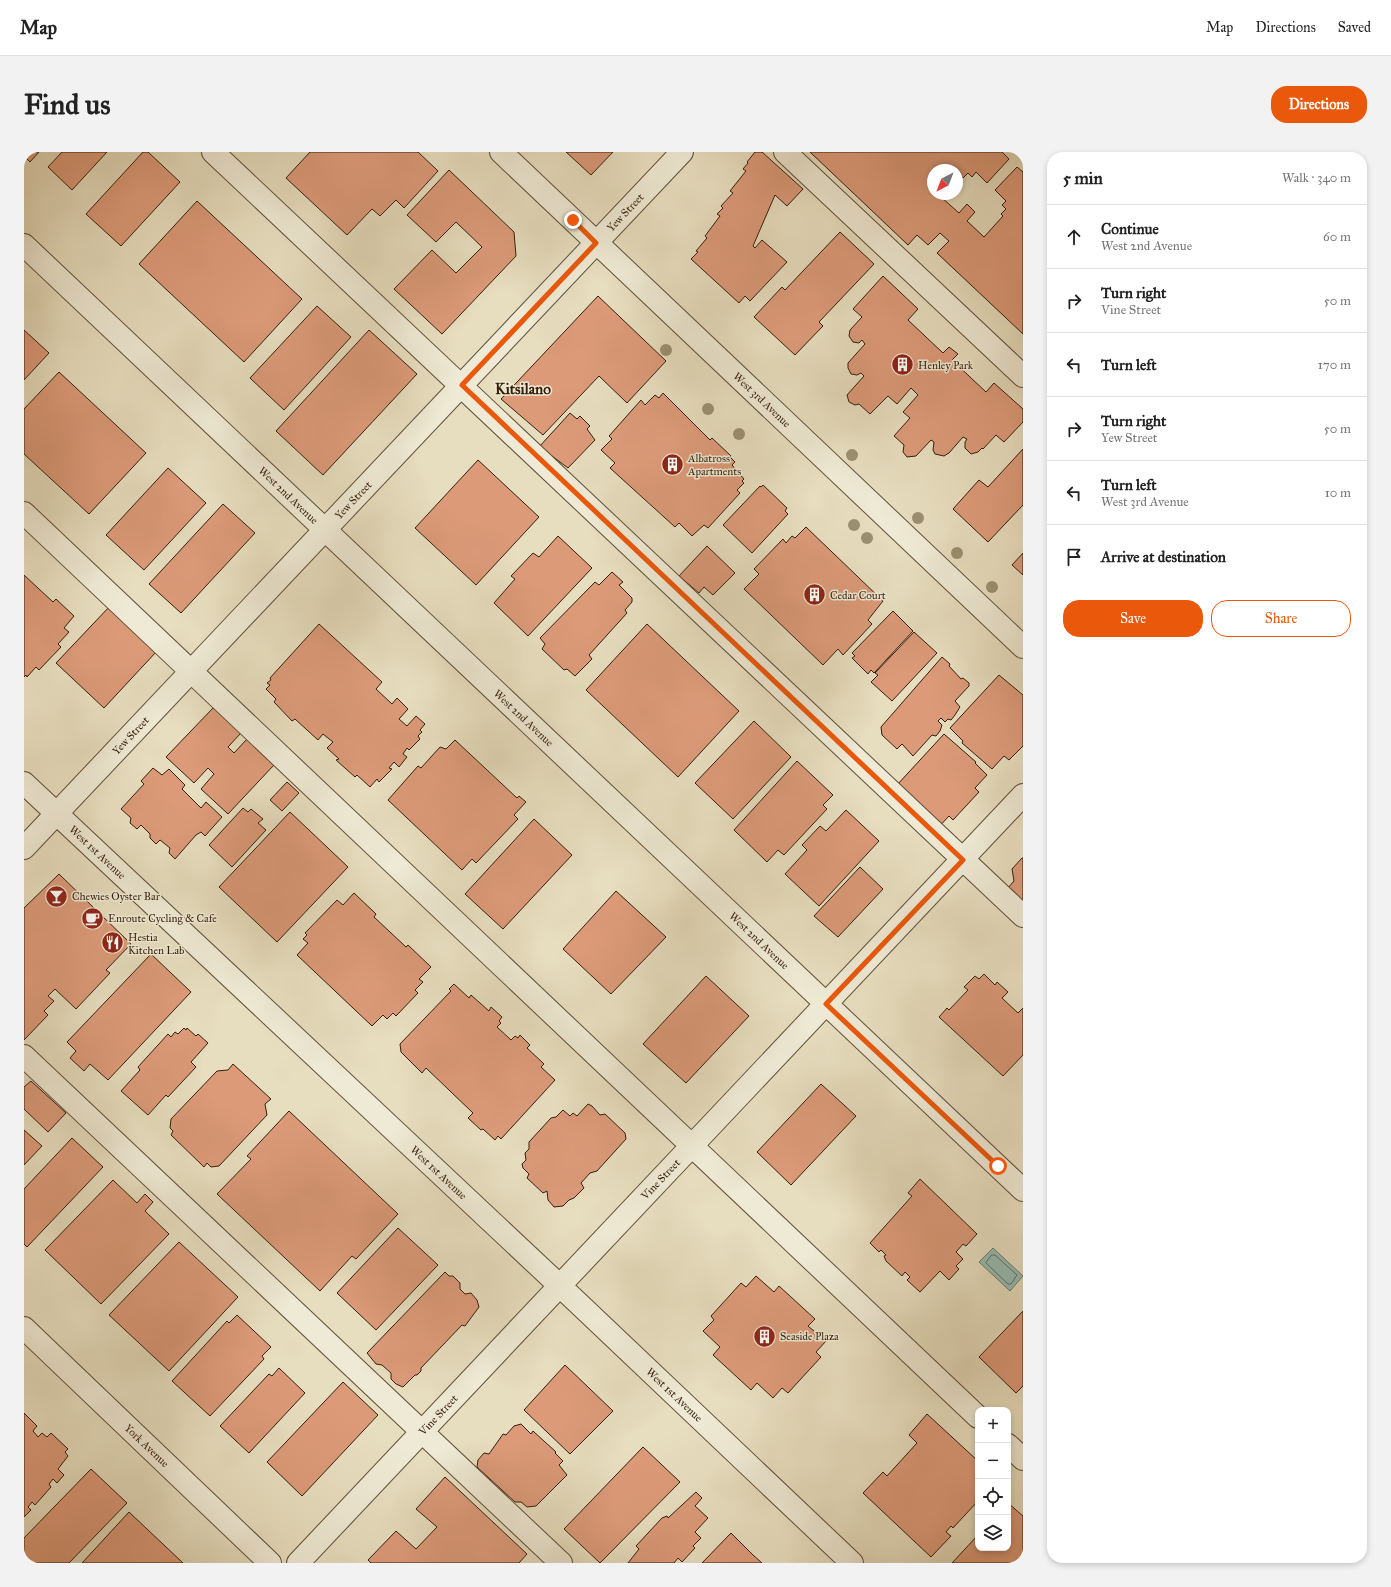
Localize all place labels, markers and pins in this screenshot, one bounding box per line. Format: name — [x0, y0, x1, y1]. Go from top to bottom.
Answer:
building icon: Henley Park — [890, 352, 916, 378]
place label: Henley Park — [918, 359, 974, 372]
building icon: Albatross Apartments — [660, 451, 686, 477]
place label: Albatross Apartments — [687, 452, 741, 478]
building icon: Cedar Court — [801, 582, 827, 608]
place label: Cedar Court — [830, 589, 886, 602]
bar icon: Chewies Oyster Bar — [43, 883, 69, 909]
place label: Chewies Oyster Bar — [72, 890, 161, 903]
cafe icon: Enroute Cycling & Cafe — [80, 905, 106, 931]
place label: Enroute Cycling & Cafe — [108, 912, 217, 925]
restaurant icon: Hestia Kitchen Lab — [99, 930, 125, 956]
place label: Hestia Kitchen Lab — [128, 931, 184, 957]
building icon: Seaside Plaza — [751, 1323, 777, 1349]
place label: Seaside Plaza — [780, 1330, 839, 1343]

